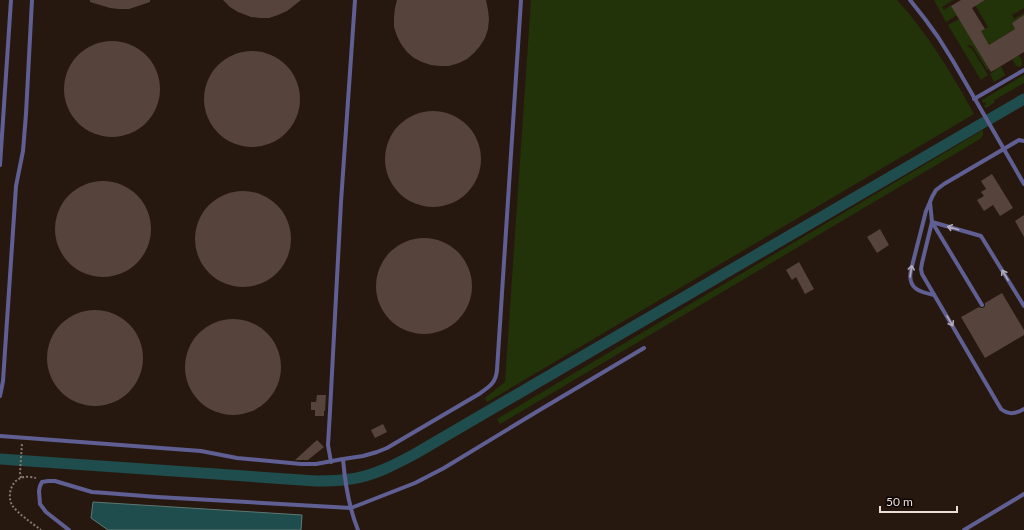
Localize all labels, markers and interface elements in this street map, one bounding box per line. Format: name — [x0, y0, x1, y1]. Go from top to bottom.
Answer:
one-way arrow — [946, 224, 959, 231]
one-way arrow — [907, 265, 915, 278]
one-way arrow — [1001, 269, 1009, 281]
one-way arrow — [946, 315, 954, 327]
scale bar — [880, 488, 957, 514]
text: 50 m — [886, 494, 913, 509]

